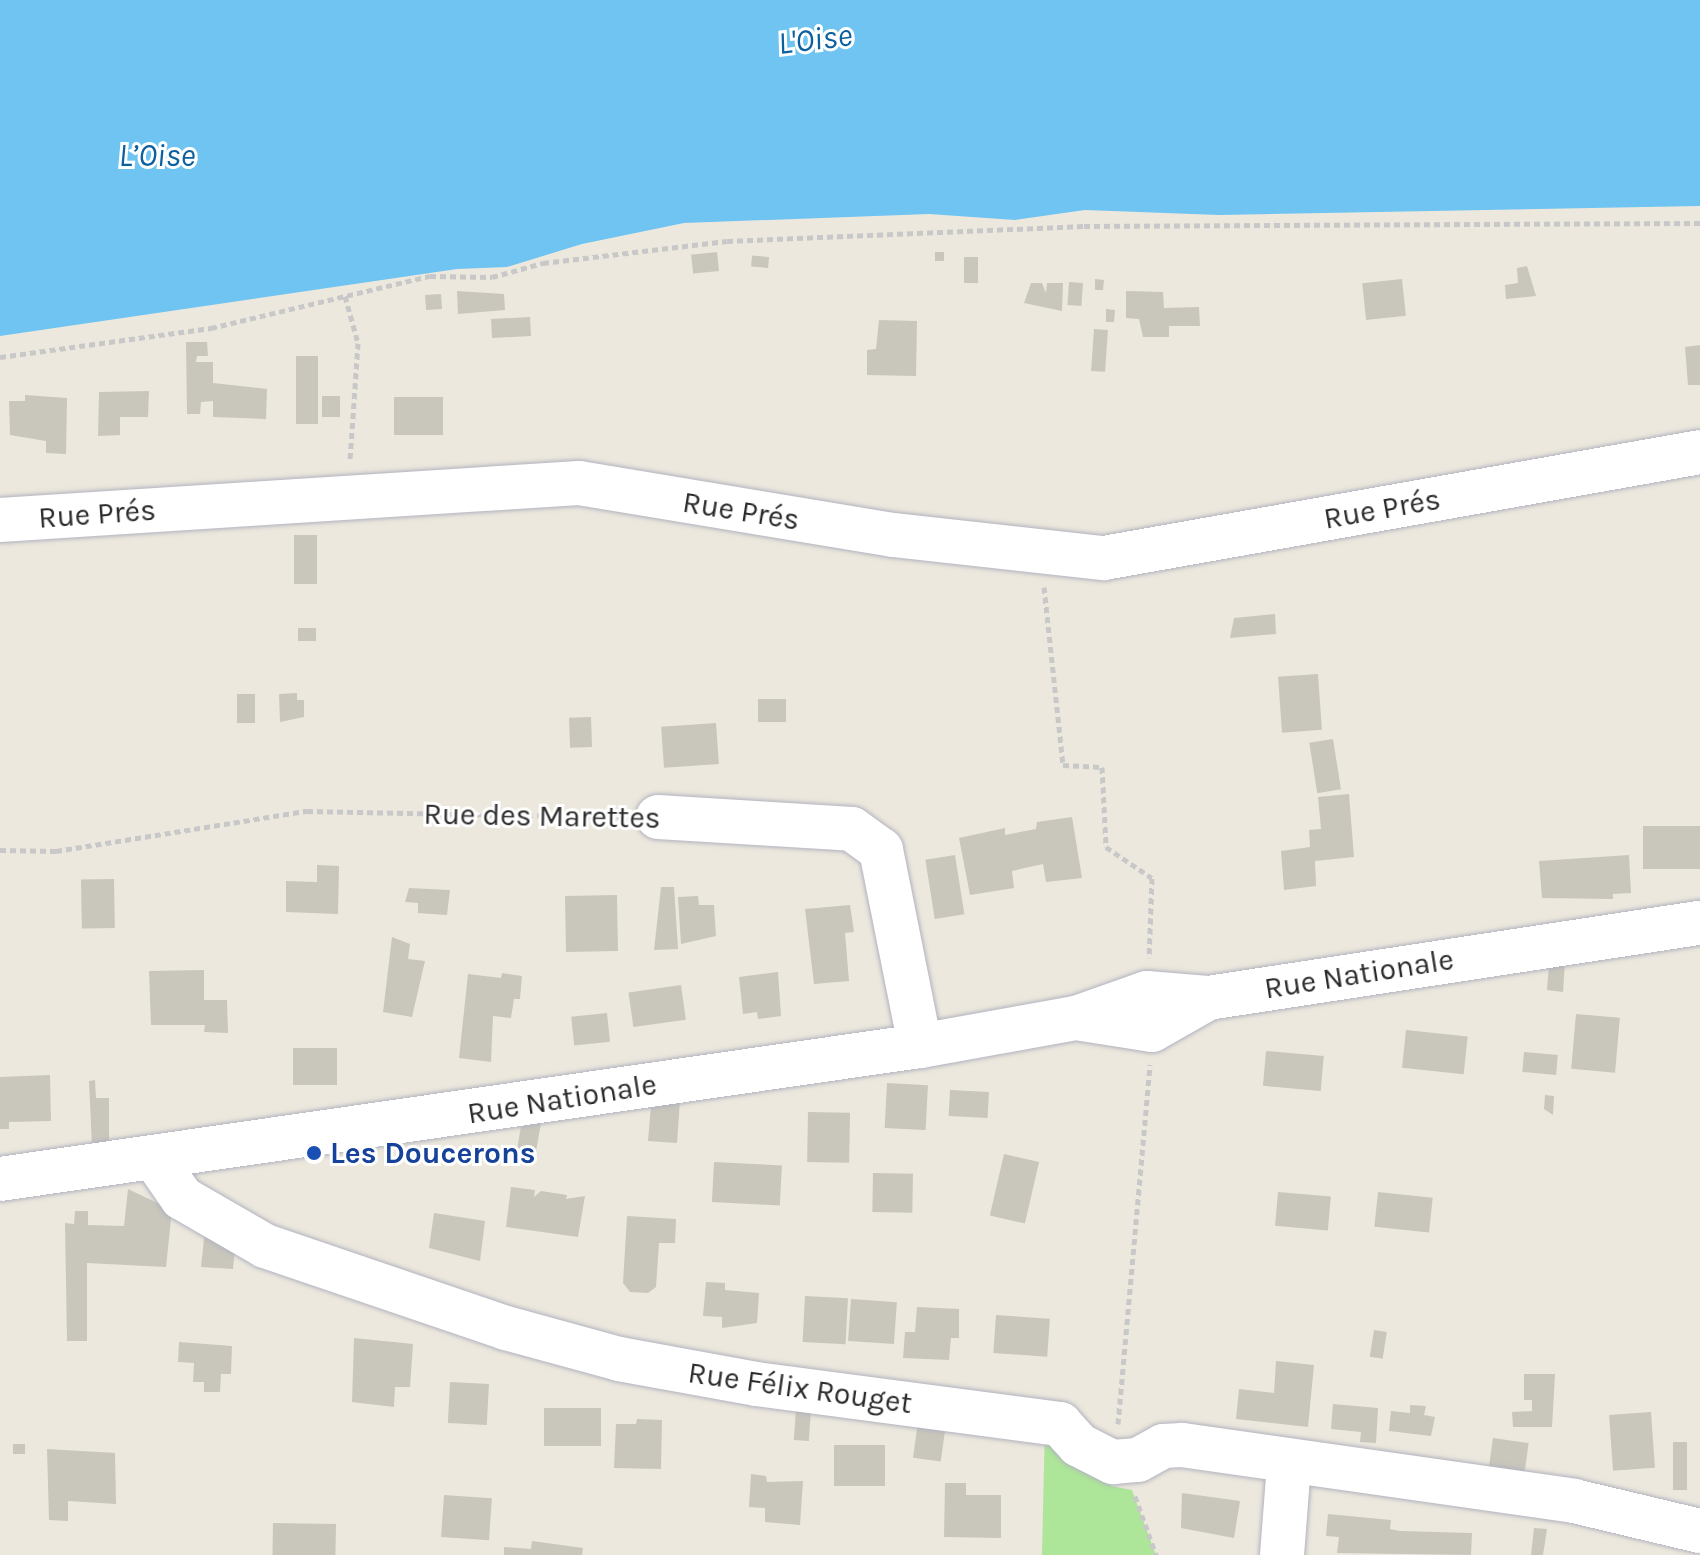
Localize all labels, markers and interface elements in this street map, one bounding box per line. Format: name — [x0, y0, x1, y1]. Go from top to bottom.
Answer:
water label: L'Oise — [776, 16, 854, 64]
water label: L’Oise — [119, 137, 195, 175]
street label: Rue Prés — [1321, 481, 1443, 537]
street label: Rue Prés — [680, 484, 802, 538]
street label: Rue Prés — [37, 492, 157, 536]
street label: Rue des Marettes — [423, 796, 661, 836]
street label: Rue Nationale — [1262, 941, 1456, 1007]
street label: Rue Nationale — [465, 1066, 659, 1132]
place label: Les Doucerons — [330, 1135, 536, 1171]
marker: Les Doucerons — [305, 1144, 323, 1162]
street label: Rue Félix Rouget — [686, 1354, 914, 1422]

